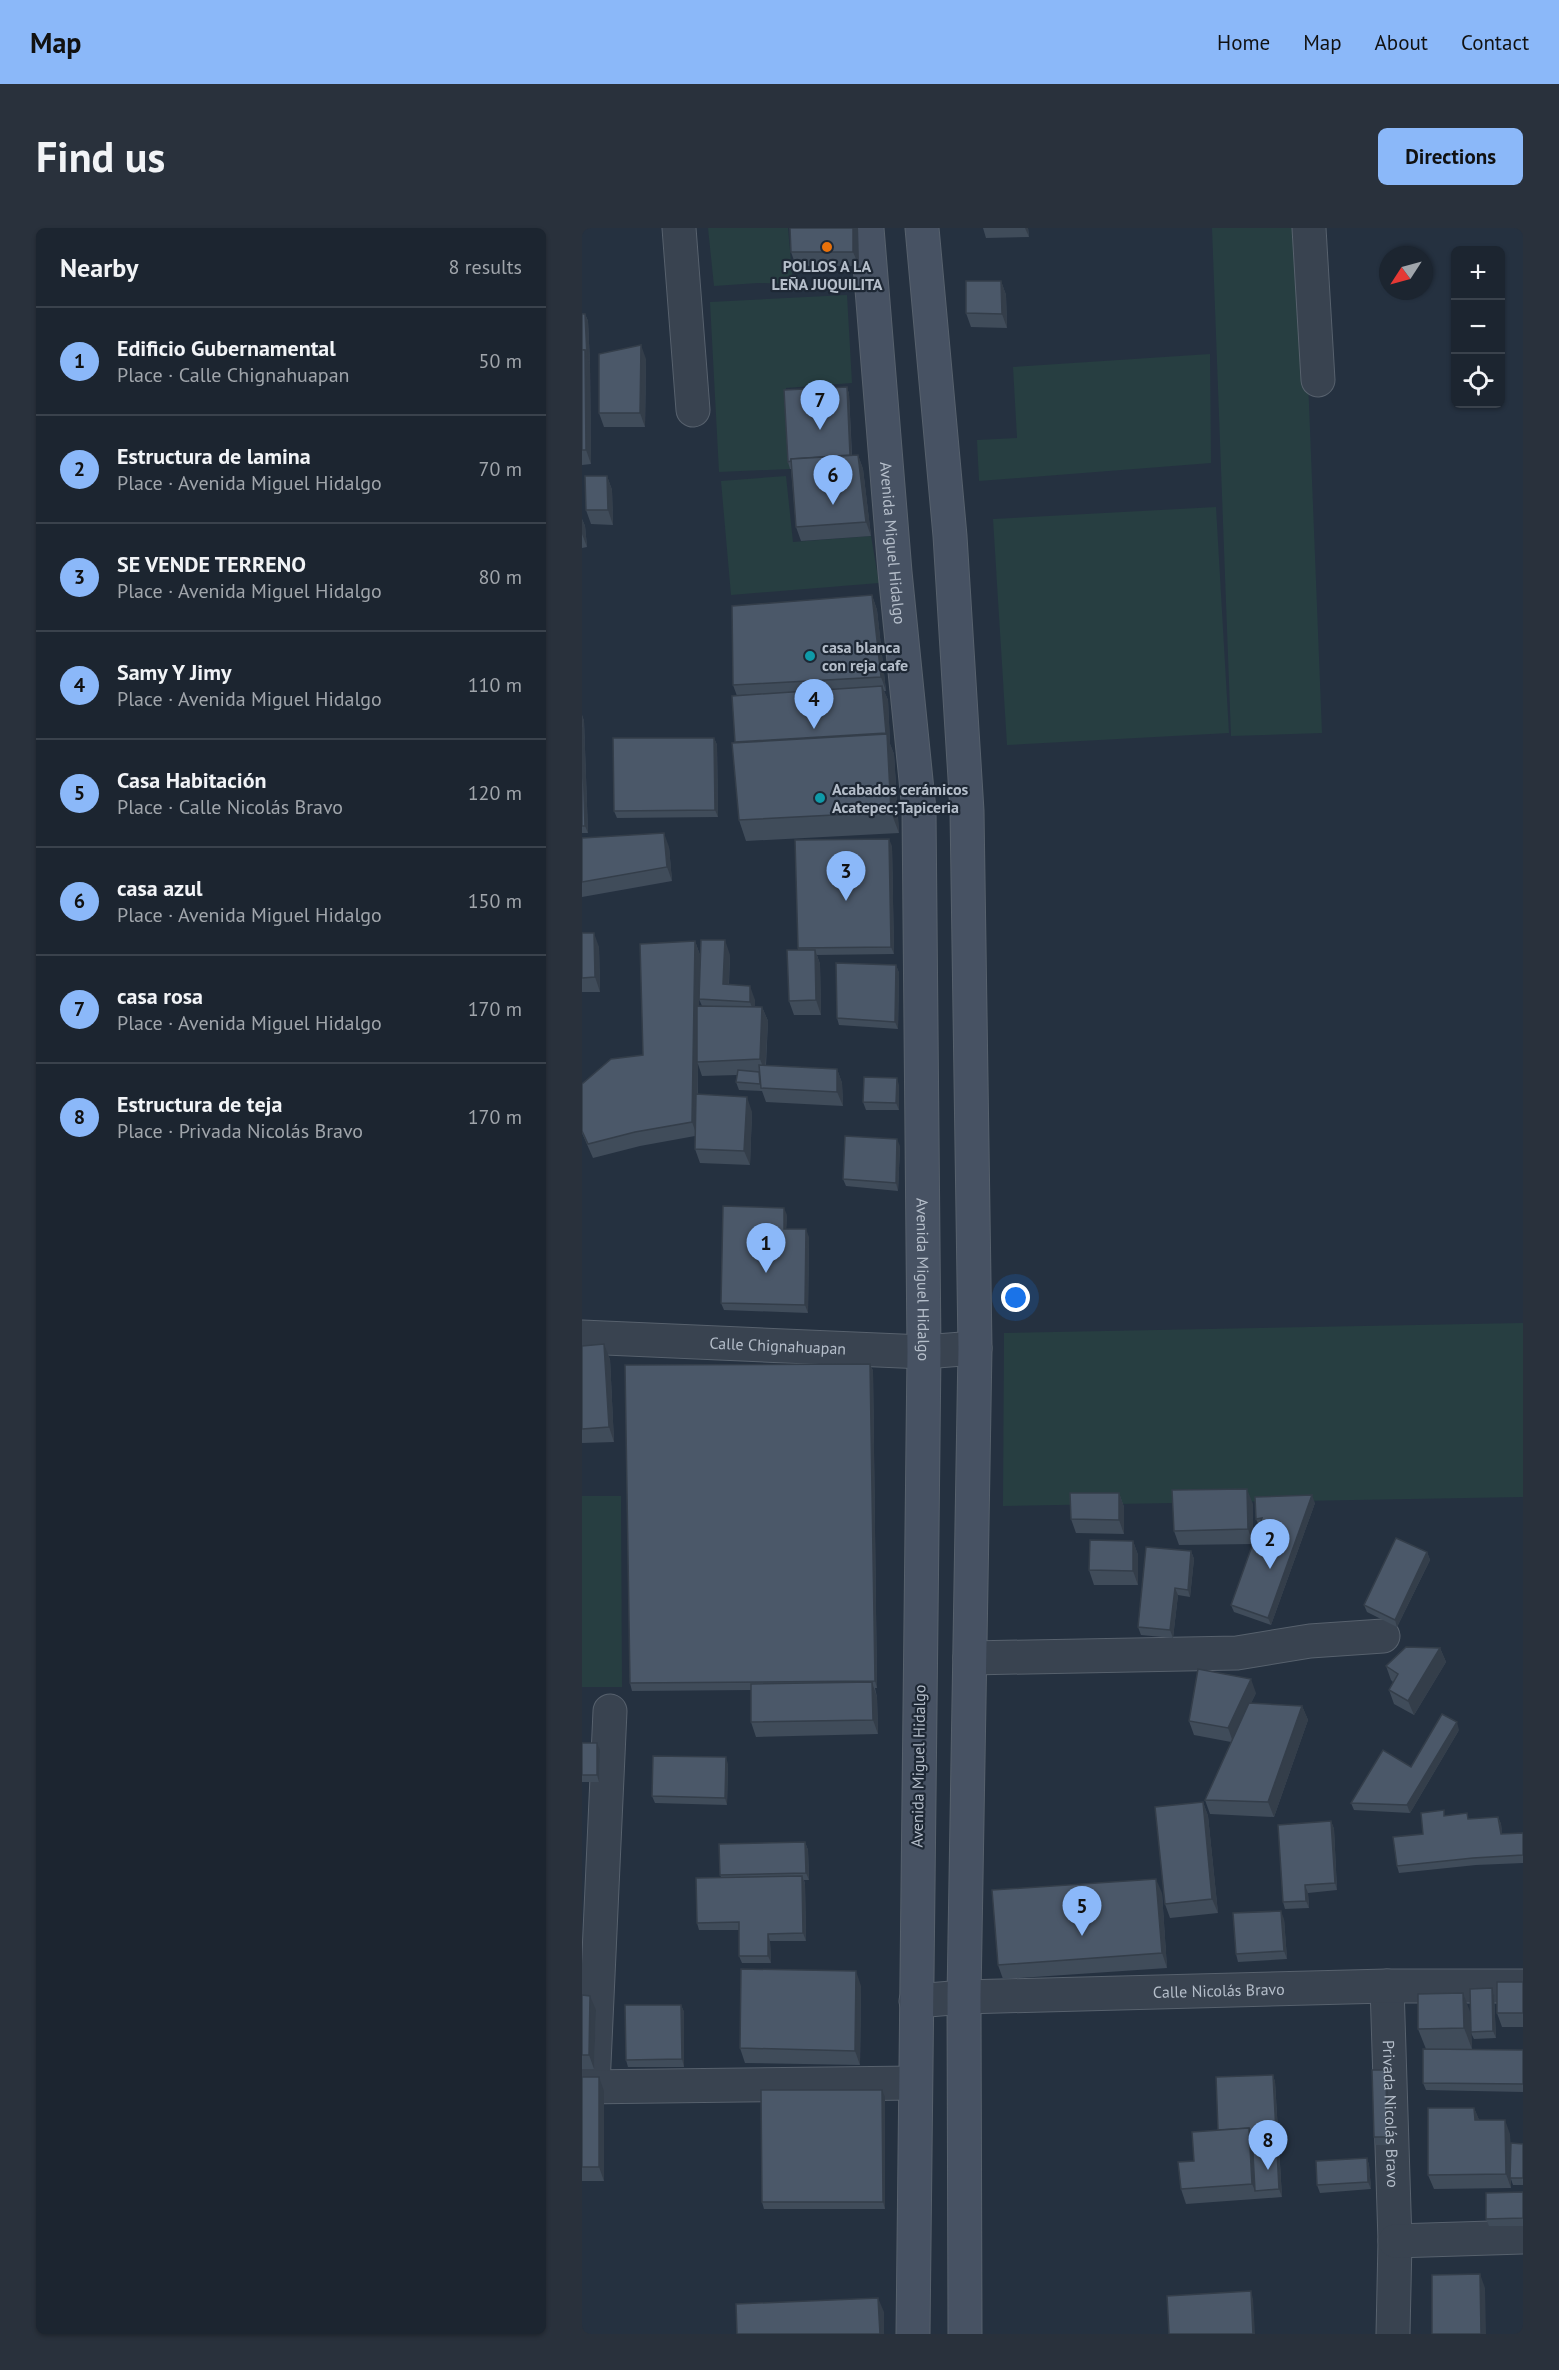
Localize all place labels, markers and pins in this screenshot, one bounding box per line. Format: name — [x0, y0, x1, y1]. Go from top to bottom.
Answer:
marker: POLLOS A LA LEÑA JUQUILITA — [820, 240, 834, 254]
place label: POLLOS A LA LEÑA JUQUILITA — [771, 256, 883, 294]
pin: 7 — [800, 380, 840, 430]
pin: 6 — [814, 456, 852, 505]
place label: casa blanca con reja cafe — [822, 637, 908, 675]
marker: casa blanca con reja cafe — [803, 649, 817, 663]
pin: 4 — [794, 680, 834, 729]
place label: Acabados cerámicos Acatepec;Tapiceria — [832, 779, 969, 817]
marker: Acabados cerámicos Acatepec;Tapiceria — [813, 791, 827, 805]
pin: 3 — [826, 852, 866, 901]
pin: 1 — [746, 1224, 786, 1273]
pin: 2 — [1250, 1520, 1290, 1569]
pin: 5 — [1062, 1886, 1102, 1936]
pin: 8 — [1248, 2120, 1288, 2170]

